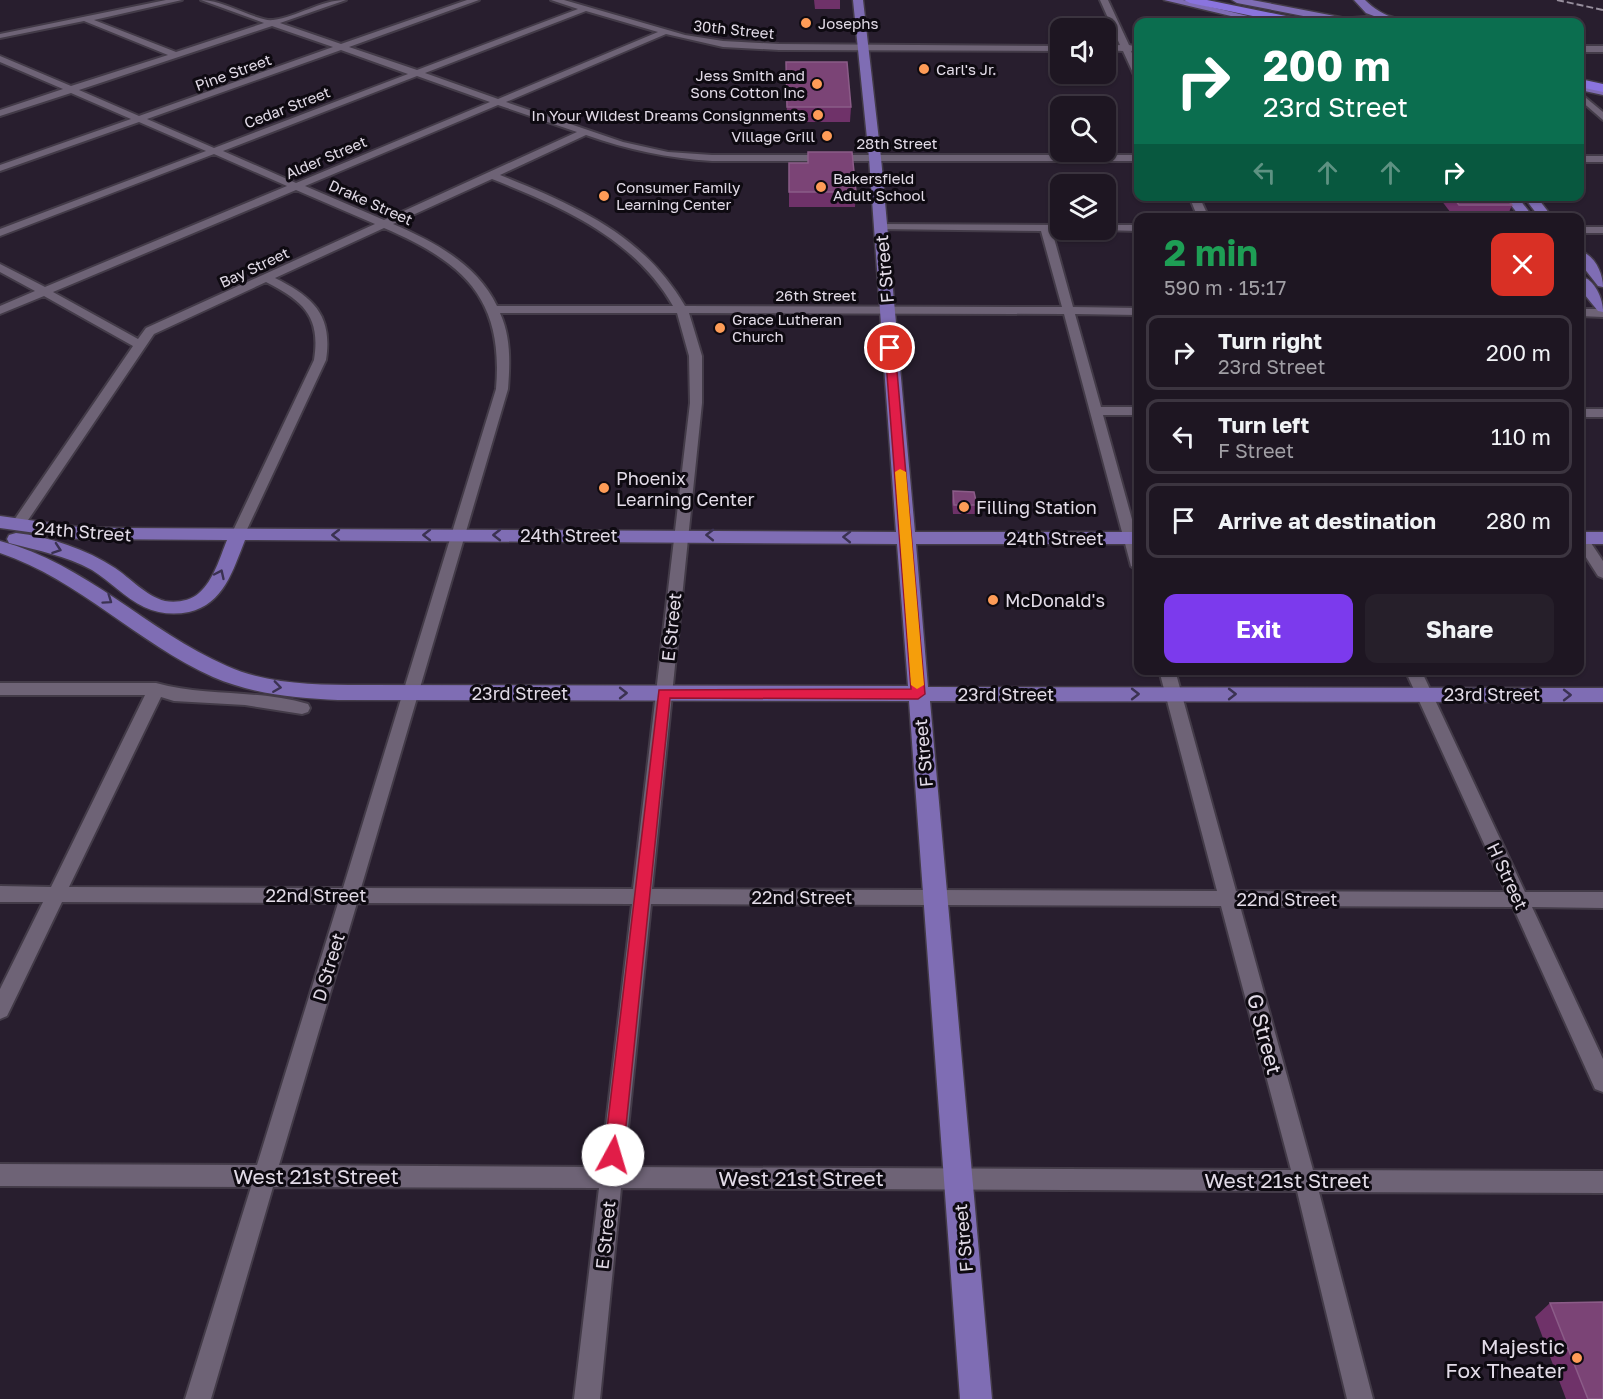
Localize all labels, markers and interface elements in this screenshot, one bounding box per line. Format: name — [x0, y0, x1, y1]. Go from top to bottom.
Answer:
place label: Josephs — [818, 14, 878, 32]
street label: 30th Street — [693, 16, 775, 42]
marker: Josephs — [799, 16, 813, 30]
map controls — [1050, 18, 1116, 240]
button: sound — [1050, 18, 1116, 84]
text: 200 m — [1263, 40, 1390, 90]
icon: right — [1164, 42, 1242, 120]
street label: Pine Street — [192, 50, 274, 94]
place label: Carl's Jr. — [936, 60, 997, 78]
marker: Carl's Jr. — [917, 62, 931, 76]
place label: Jess Smith and Sons Cotton Inc — [690, 66, 805, 101]
marker: Jess Smith and Sons Cotton Inc — [810, 77, 824, 91]
street label: Cedar Street — [241, 82, 333, 132]
text: 23rd Street — [1263, 91, 1408, 123]
button: search — [1050, 96, 1116, 162]
place label: In Your Wildest Dreams Consignments — [531, 106, 806, 124]
marker: In Your Wildest Dreams Consignments — [811, 108, 825, 122]
place label: Village Grill — [731, 127, 815, 145]
marker: Village Grill — [820, 129, 834, 143]
street label: Alder Street — [283, 132, 369, 182]
street label: 28th Street — [856, 134, 938, 152]
icon: left — [1248, 156, 1281, 189]
icon: ahead — [1311, 156, 1344, 189]
icon: ahead — [1374, 156, 1407, 189]
icon: right — [1437, 156, 1470, 189]
place label: Bakersfield Adult School — [833, 169, 925, 204]
button: layers — [1050, 174, 1116, 240]
street label: Drake Street — [326, 176, 416, 228]
place label: Consumer Family Learning Center — [616, 178, 741, 213]
marker: Bakersfield Adult School — [814, 180, 828, 194]
marker: Consumer Family Learning Center — [597, 189, 611, 203]
text: 2 min — [1164, 231, 1258, 274]
button: close — [1491, 233, 1554, 296]
street label: F Street — [870, 234, 898, 304]
street label: Bay Street — [216, 243, 292, 291]
text: 590 m · 15:17 — [1164, 275, 1286, 299]
street label: 26th Street — [775, 286, 857, 304]
place label: Grace Lutheran Church — [732, 310, 842, 345]
marker: Grace Lutheran Church — [713, 321, 727, 335]
pin — [864, 322, 915, 373]
text: Turn right — [1218, 327, 1322, 354]
icon: arrive — [873, 331, 906, 364]
icon: right — [1167, 336, 1200, 369]
text: 200 m — [1486, 339, 1551, 366]
text: 23rd Street — [1218, 354, 1325, 378]
text: Turn left — [1218, 411, 1309, 438]
icon: left — [1167, 420, 1200, 453]
text: 110 m — [1491, 423, 1551, 450]
text: F Street — [1218, 438, 1294, 462]
place label: Phoenix Learning Center — [616, 467, 754, 510]
marker: Phoenix Learning Center — [597, 481, 611, 495]
place label: Filling Station — [976, 496, 1097, 518]
marker: Filling Station — [957, 500, 971, 514]
icon: arrive — [1167, 504, 1200, 537]
text: Arrive at destination — [1218, 507, 1436, 534]
text: 280 m — [1486, 507, 1551, 534]
street label: 24th Street — [34, 517, 132, 545]
street label: 24th Street — [520, 524, 618, 546]
street label: 24th Street — [1006, 527, 1104, 549]
one-way arrow — [332, 529, 341, 541]
one-way arrow — [422, 529, 431, 541]
one-way arrow — [493, 529, 502, 541]
one-way arrow — [706, 529, 715, 541]
one-way arrow — [843, 531, 852, 543]
one-way arrow — [51, 542, 62, 554]
one-way arrow — [212, 570, 224, 581]
place label: McDonald's — [1005, 589, 1105, 611]
street label: E Street — [656, 592, 686, 662]
one-way arrow — [102, 593, 113, 604]
marker: McDonald's — [986, 593, 1000, 607]
button: Exit — [1164, 594, 1353, 663]
button: Share — [1365, 594, 1554, 663]
one-way arrow — [273, 680, 282, 692]
street label: 23rd Street — [472, 682, 568, 704]
street label: 23rd Street — [958, 683, 1054, 705]
street label: 23rd Street — [1444, 683, 1540, 705]
one-way arrow — [619, 687, 628, 699]
one-way arrow — [1131, 688, 1140, 700]
one-way arrow — [1227, 688, 1236, 700]
one-way arrow — [1562, 689, 1571, 701]
street label: F Street — [909, 718, 937, 788]
street label: H Street — [1483, 839, 1533, 913]
street label: 22nd Street — [266, 884, 366, 906]
street label: 22nd Street — [752, 886, 852, 908]
street label: 22nd Street — [1237, 888, 1337, 910]
street label: D Street — [307, 930, 349, 1004]
street label: G Street — [1242, 991, 1288, 1077]
position arrow — [581, 1123, 645, 1187]
street label: West 21st Street — [233, 1163, 399, 1189]
street label: West 21st Street — [718, 1165, 884, 1191]
street label: West 21st Street — [1204, 1167, 1370, 1193]
street label: E Street — [590, 1200, 620, 1270]
street label: F Street — [949, 1203, 977, 1273]
place label: Majestic Fox Theater — [1445, 1333, 1565, 1383]
marker: Majestic Fox Theater — [1570, 1351, 1584, 1365]

